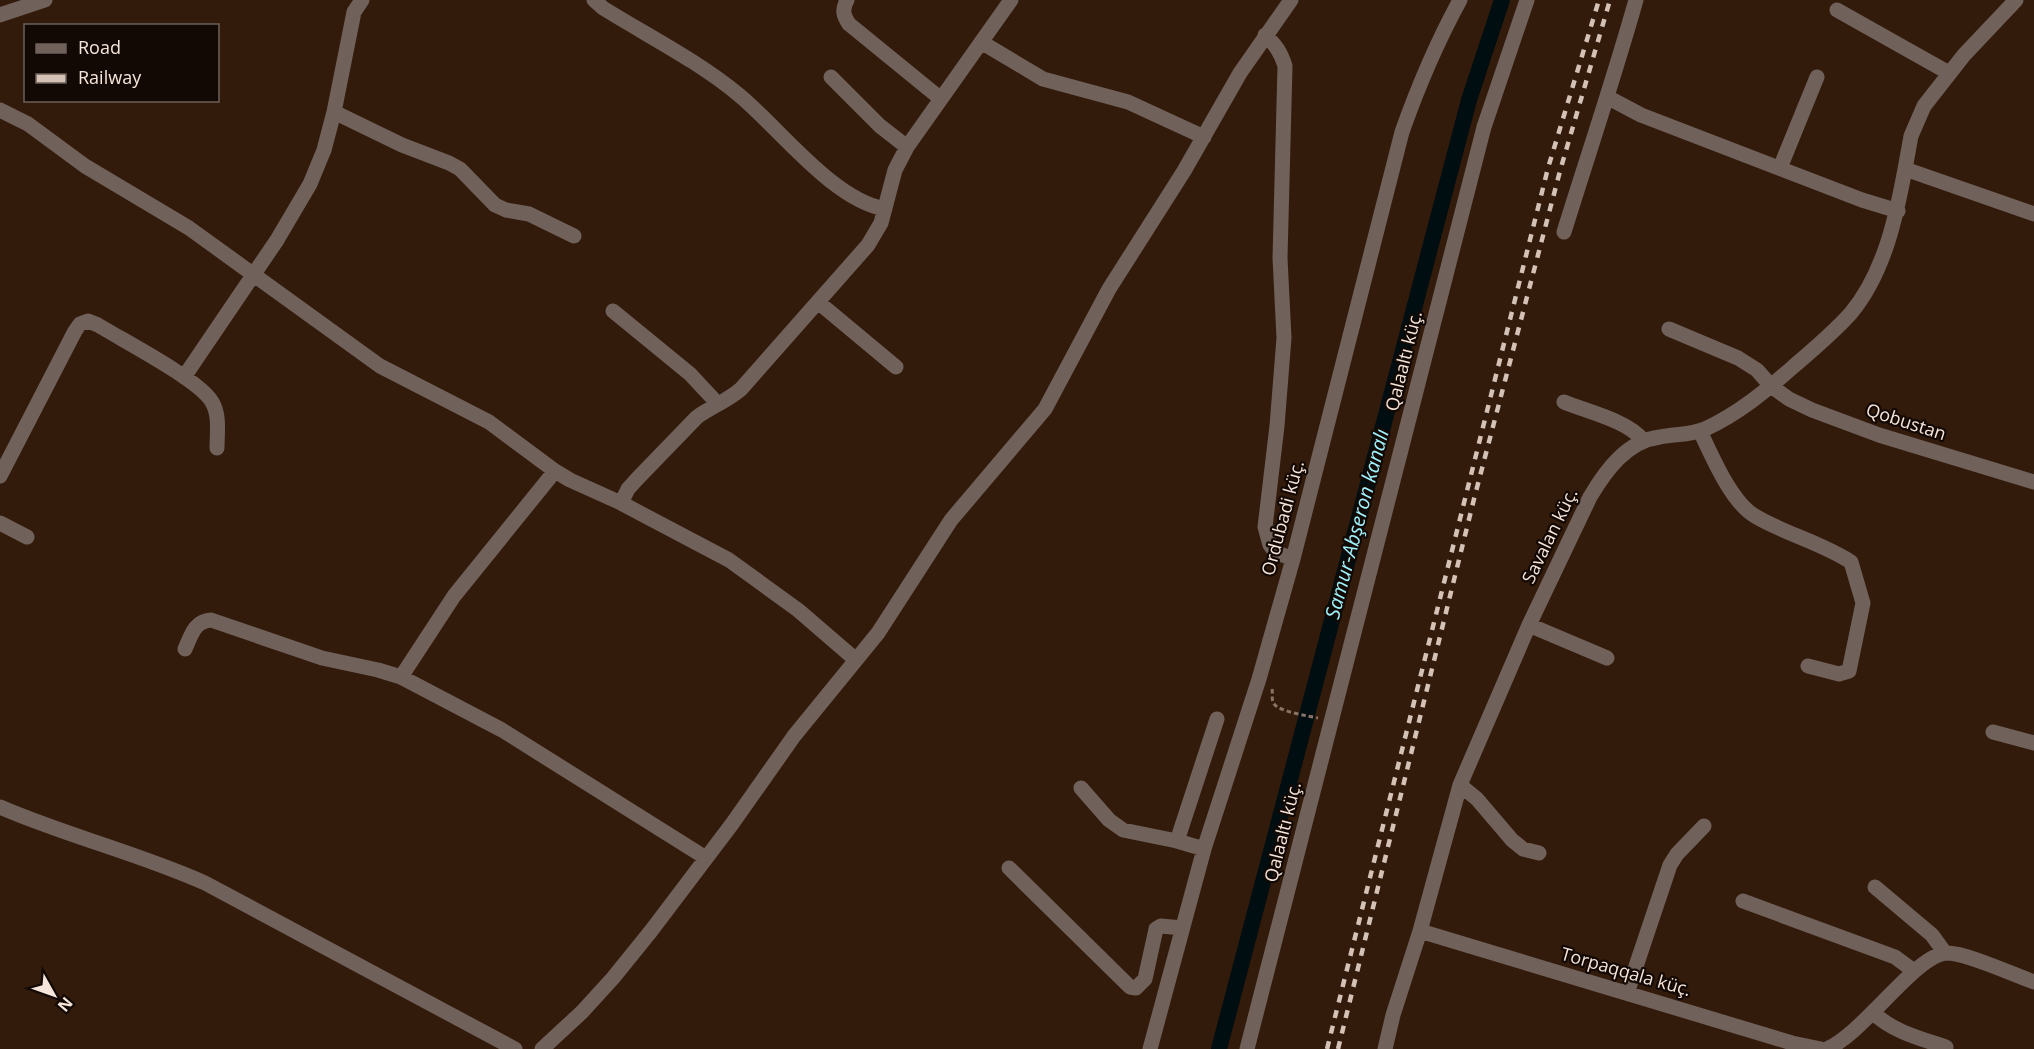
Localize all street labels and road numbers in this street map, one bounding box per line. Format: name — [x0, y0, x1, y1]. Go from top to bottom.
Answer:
street label: Qalaaltı küç. — [1379, 308, 1427, 413]
street label: Qobustan — [1863, 397, 1949, 445]
street label: Ordubadi küç. — [1255, 457, 1309, 578]
street label: Savalan küç. — [1516, 484, 1582, 587]
street label: Qalaaltı küç. — [1258, 779, 1306, 884]
street label: Torpaqqala küç. — [1558, 941, 1694, 1001]

